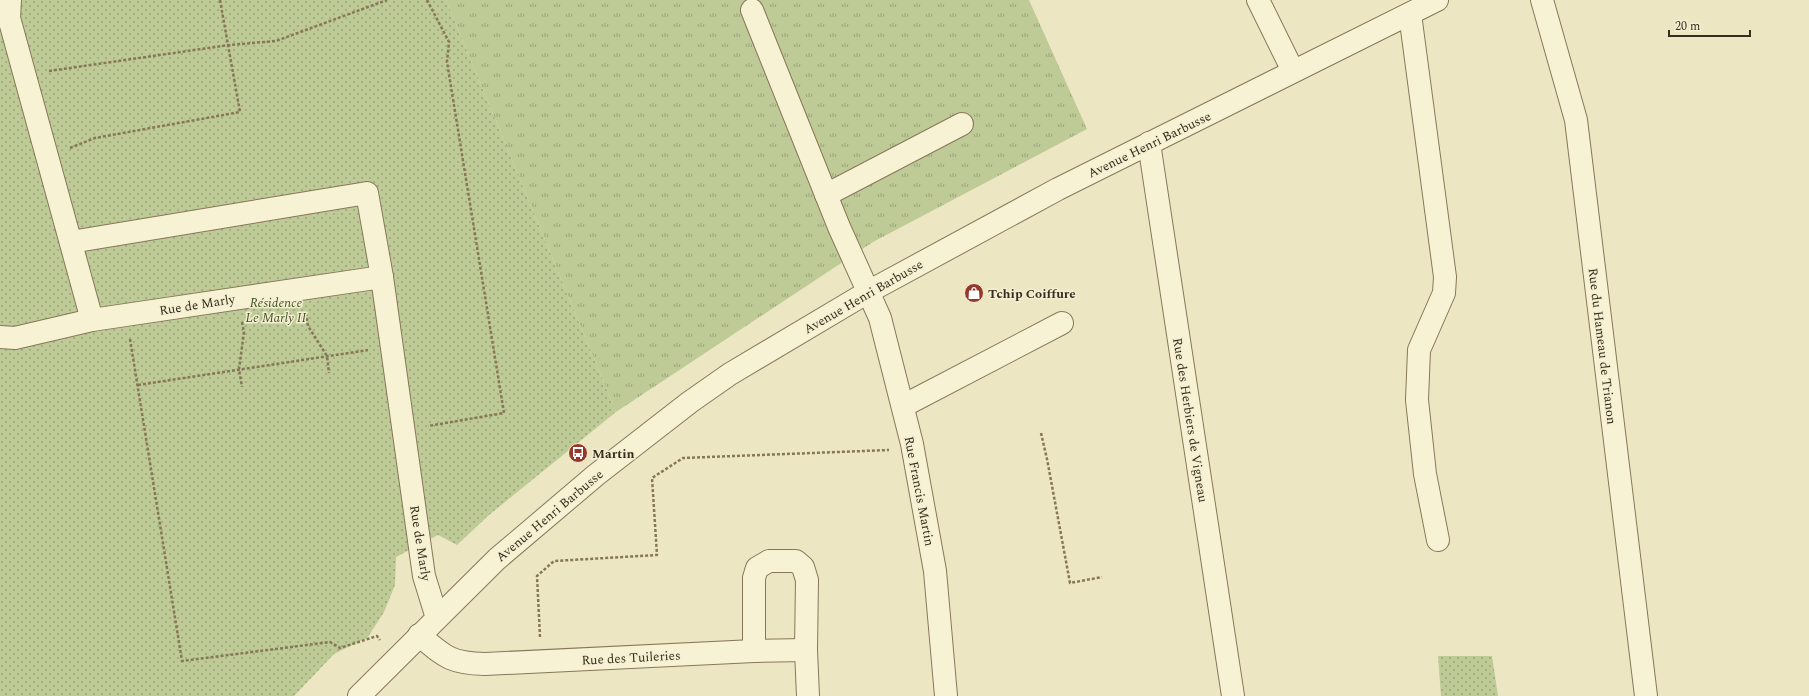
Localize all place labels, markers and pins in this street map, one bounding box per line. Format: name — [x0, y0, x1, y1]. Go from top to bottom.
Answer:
shop icon: Tchip Coiffure — [963, 282, 985, 304]
place label: Tchip Coiffure — [988, 284, 1076, 304]
bus stop icon: Martin — [567, 442, 589, 464]
place label: Martin — [592, 444, 635, 464]

